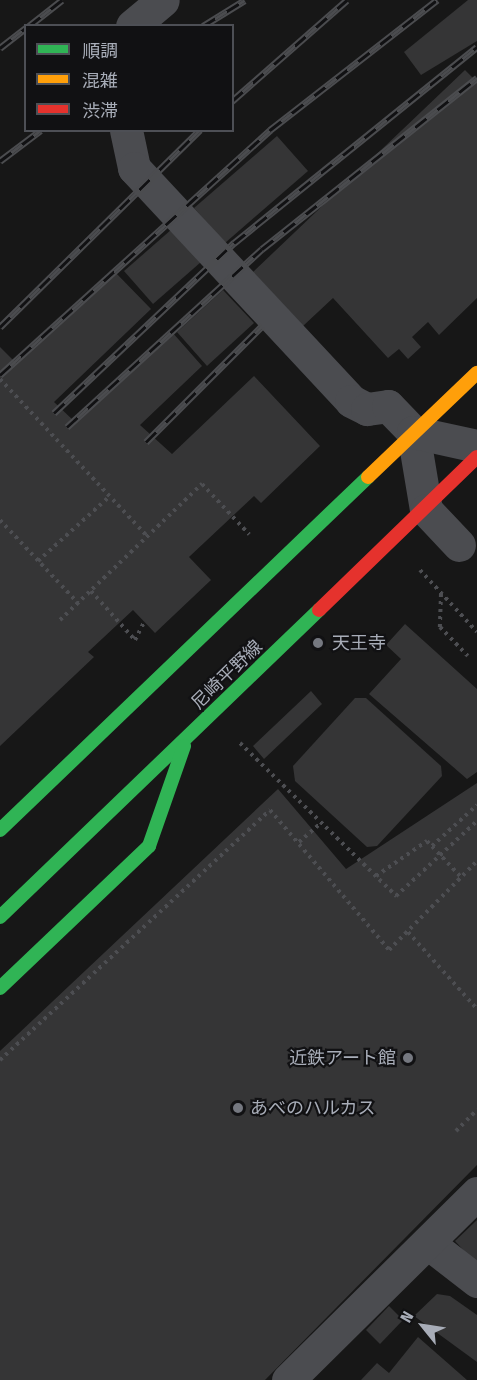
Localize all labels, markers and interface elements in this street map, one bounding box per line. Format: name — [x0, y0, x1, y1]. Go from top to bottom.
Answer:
legend — [24, 24, 234, 132]
text: 順調 — [82, 40, 118, 62]
text: 混雑 — [82, 70, 118, 92]
text: 渋滞 — [82, 100, 118, 122]
place label: 天王寺 — [332, 632, 386, 654]
marker: 天王寺 — [309, 634, 327, 652]
street label: 尼崎平野線 — [187, 636, 267, 714]
place label: 近鉄アート館 — [289, 1047, 396, 1069]
marker: 近鉄アート館 — [401, 1051, 415, 1065]
place label: あべのハルカス — [250, 1097, 376, 1119]
marker: あべのハルカス — [231, 1101, 245, 1115]
north arrow — [393, 1296, 453, 1356]
text: N — [396, 1308, 418, 1326]

